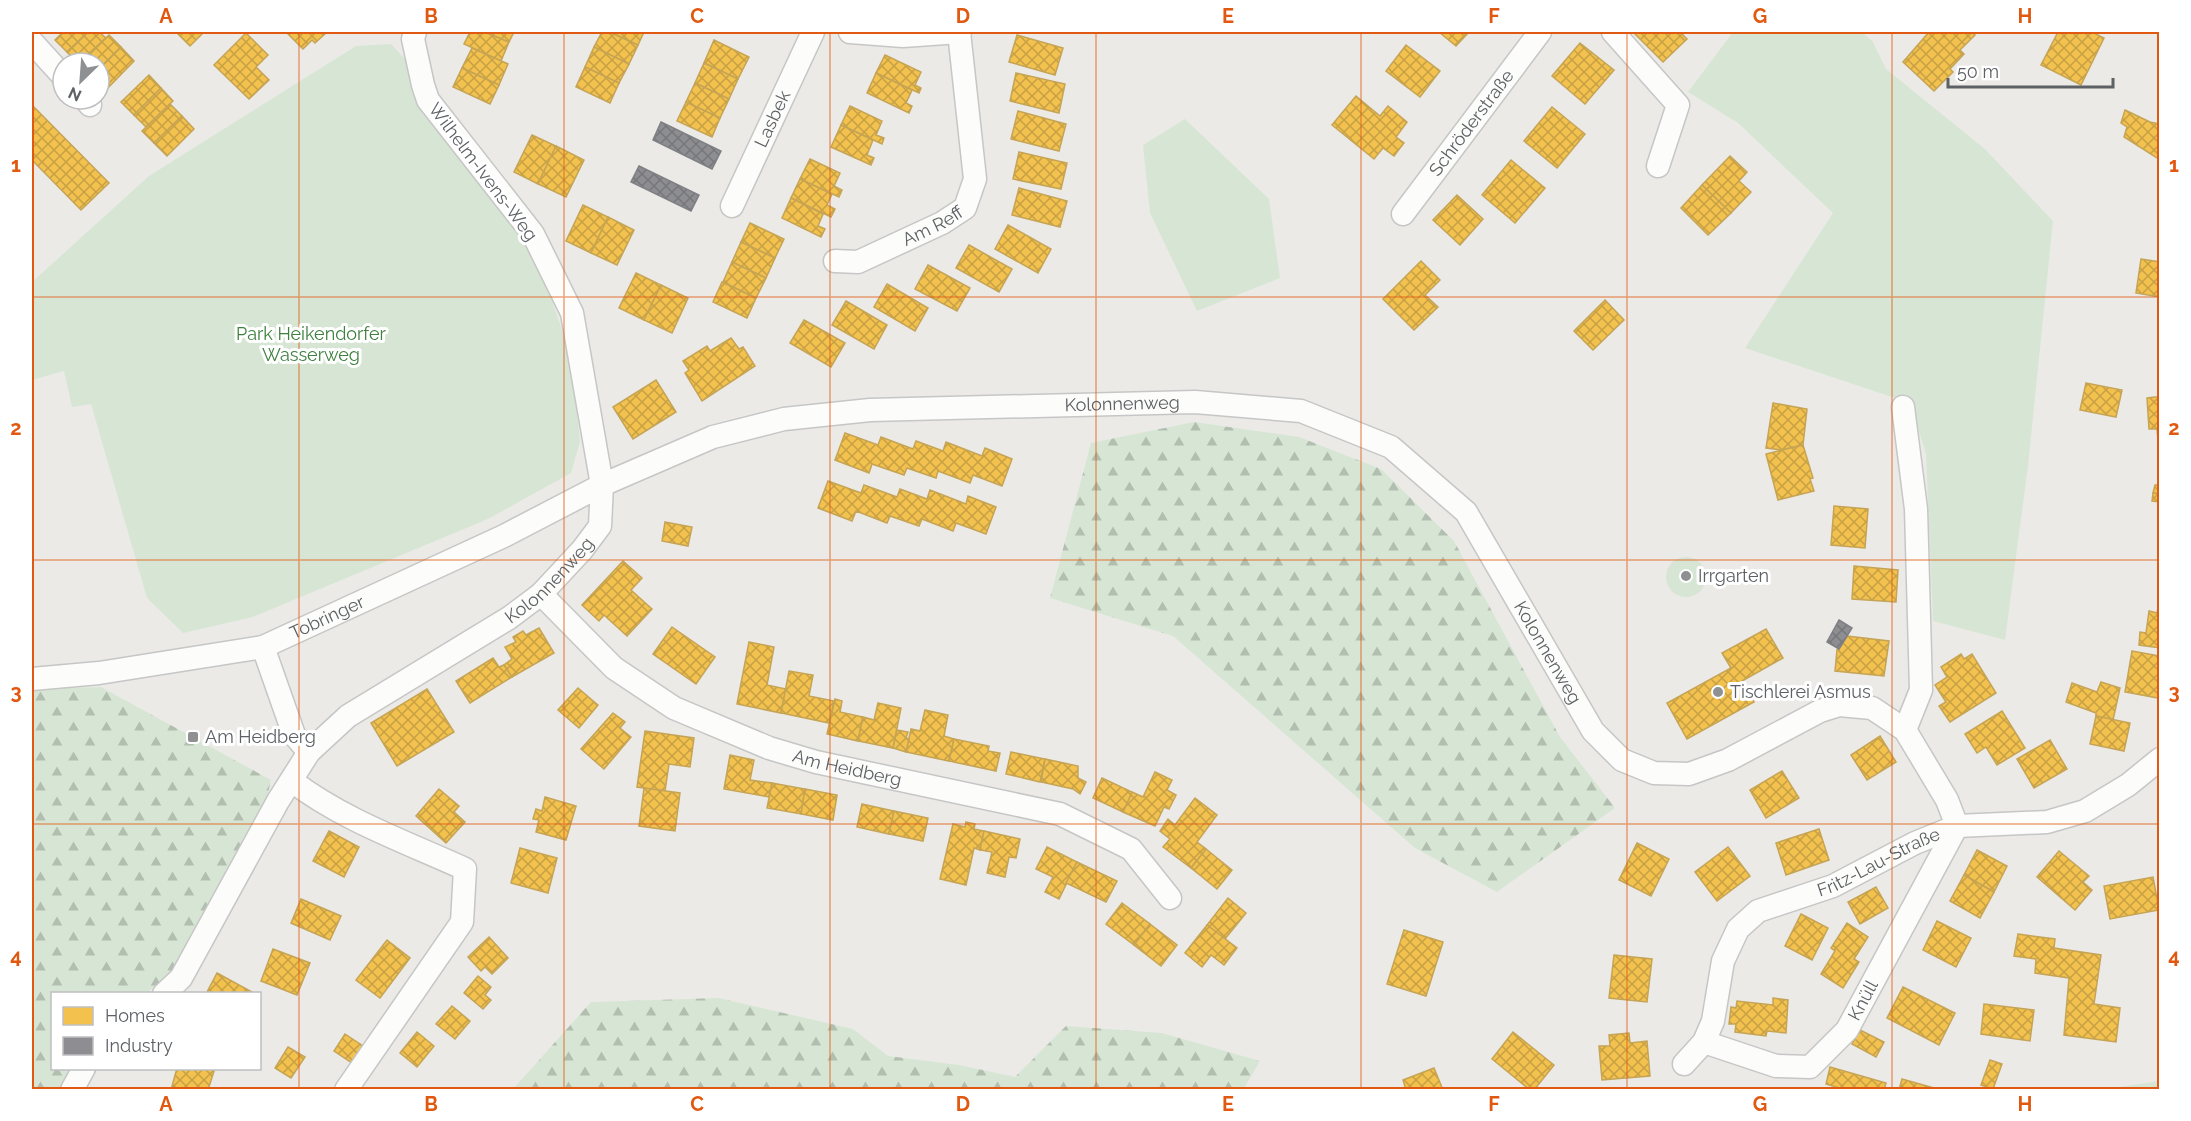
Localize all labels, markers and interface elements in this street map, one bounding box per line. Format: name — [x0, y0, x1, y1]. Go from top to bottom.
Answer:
text: A — [159, 4, 173, 28]
text: B — [424, 4, 438, 28]
text: C — [690, 4, 704, 28]
text: D — [956, 4, 970, 28]
text: E — [1222, 4, 1234, 28]
text: F — [1488, 4, 1500, 28]
text: G — [1753, 4, 1767, 28]
text: H — [2018, 4, 2032, 28]
north arrow — [51, 51, 111, 111]
scale bar — [1948, 51, 2113, 89]
text: 50 m — [1957, 61, 1999, 82]
street label: Schröderstraße — [1424, 65, 1518, 180]
text: N — [65, 83, 84, 105]
street label: Lasbek — [750, 87, 794, 150]
street label: Wilhelm-Ivens-Weg — [425, 99, 542, 245]
text: 1 — [11, 153, 21, 177]
text: 1 — [2169, 153, 2179, 177]
street label: Am Reff — [899, 201, 967, 250]
park label: Park Heikendorfer Wasserweg — [236, 323, 387, 365]
street label: Kolonnenweg — [1064, 391, 1180, 415]
text: 2 — [10, 416, 22, 440]
text: 2 — [2168, 416, 2180, 440]
street label: Kolonnenweg — [501, 533, 598, 627]
place label: Irrgarten — [1698, 565, 1769, 586]
marker: Irrgarten — [1679, 569, 1693, 583]
street label: Tobringer — [286, 591, 368, 643]
street label: Kolonnenweg — [1510, 597, 1586, 708]
text: 3 — [10, 680, 22, 704]
text: 3 — [2168, 680, 2180, 704]
place label: Tischlerei Asmus — [1730, 681, 1871, 702]
marker: Tischlerei Asmus — [1711, 685, 1725, 699]
place label: Am Heidberg — [205, 726, 316, 747]
marker: Am Heidberg — [186, 730, 200, 744]
street label: Am Heidberg — [790, 745, 904, 790]
street label: Fritz-Lau-Straße — [1814, 823, 1943, 901]
text: 4 — [10, 944, 22, 968]
text: 4 — [2168, 944, 2180, 968]
street label: Knüll — [1843, 976, 1882, 1024]
legend — [51, 992, 261, 1070]
text: Homes — [105, 1005, 165, 1026]
text: Industry — [105, 1035, 173, 1056]
text: A — [159, 1092, 173, 1116]
text: B — [424, 1092, 438, 1116]
text: C — [690, 1092, 704, 1116]
text: D — [956, 1092, 970, 1116]
text: E — [1222, 1092, 1234, 1116]
text: F — [1488, 1092, 1500, 1116]
text: G — [1753, 1092, 1767, 1116]
text: H — [2018, 1092, 2032, 1116]

